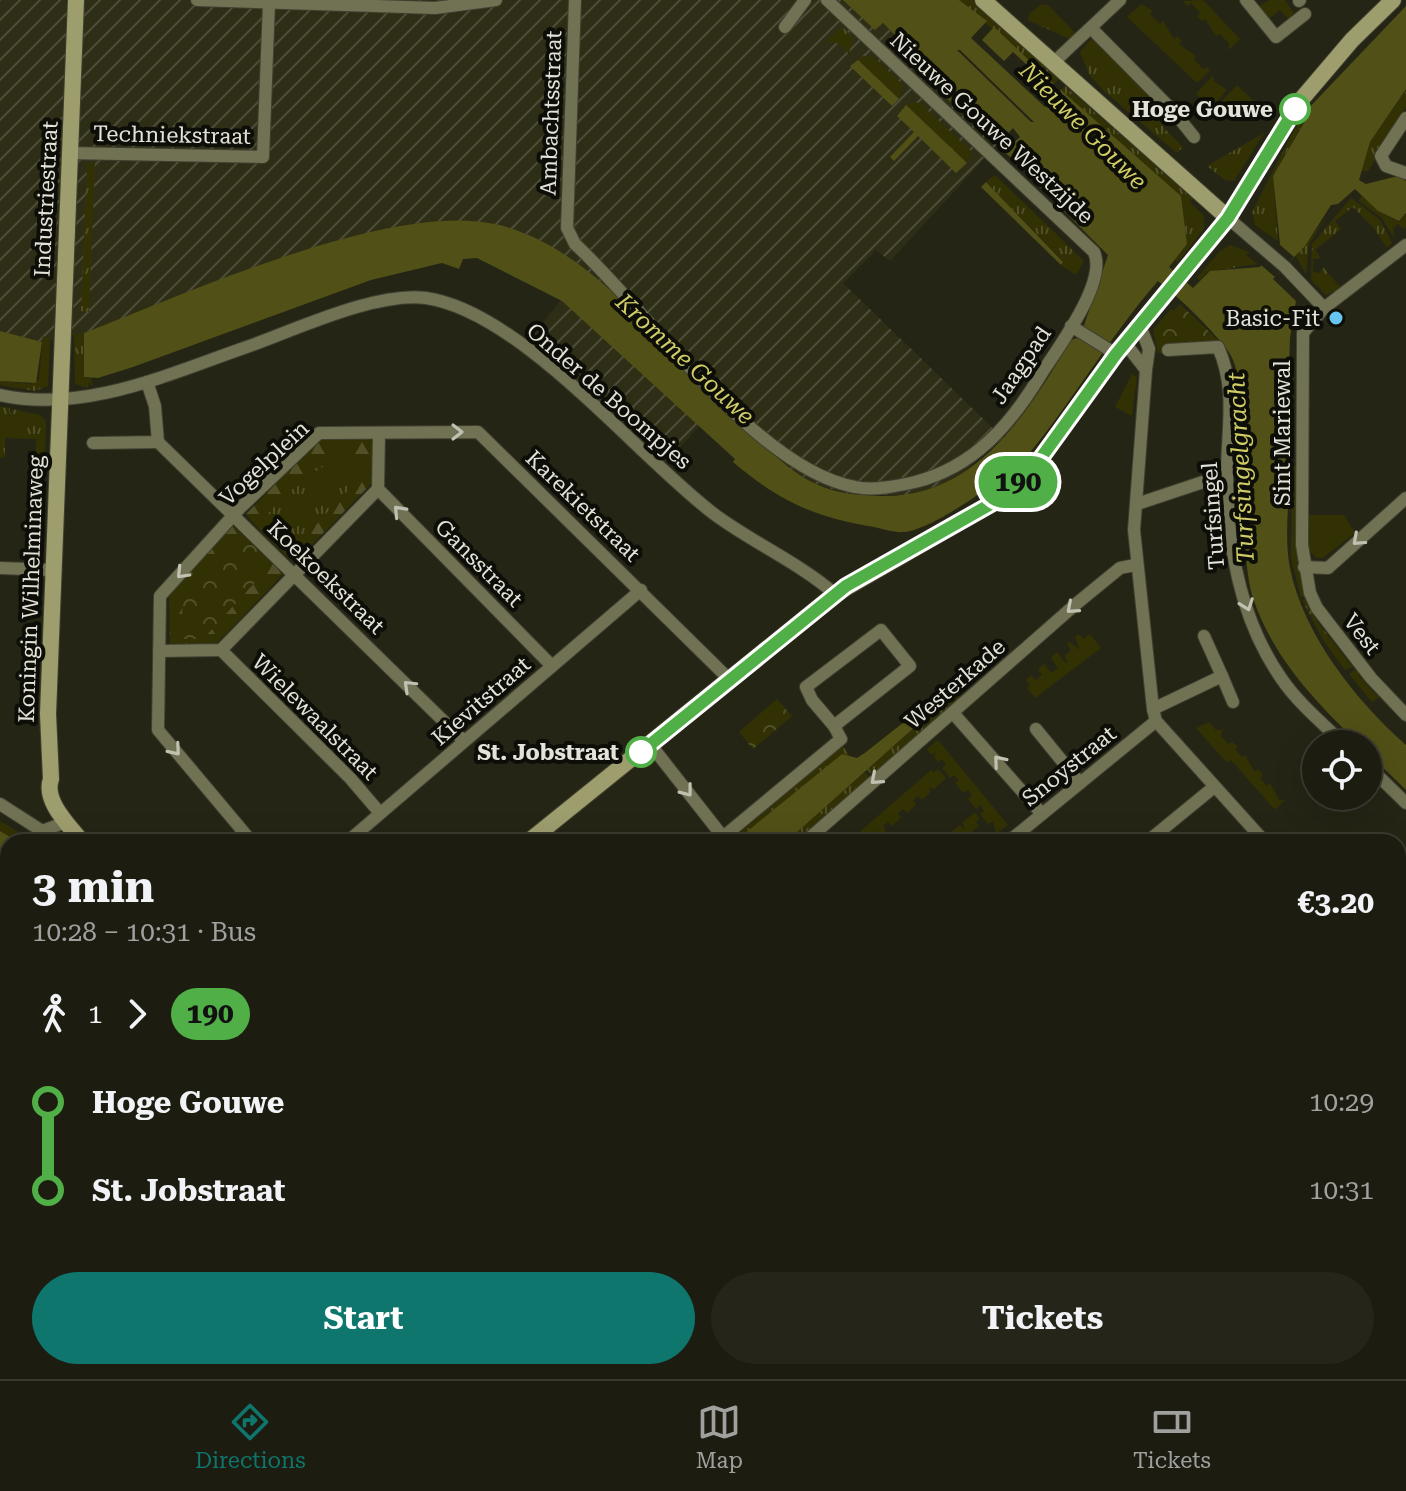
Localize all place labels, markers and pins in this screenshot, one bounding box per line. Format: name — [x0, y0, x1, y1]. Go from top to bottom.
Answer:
marker: Hoge Gouwe — [1280, 94, 1310, 124]
place label: Hoge Gouwe — [1132, 97, 1273, 122]
place label: Basic-Fit — [1226, 306, 1320, 331]
marker: Basic-Fit — [1327, 309, 1345, 327]
marker: St. Jobstraat — [626, 737, 656, 767]
place label: St. Jobstraat — [477, 740, 619, 765]

